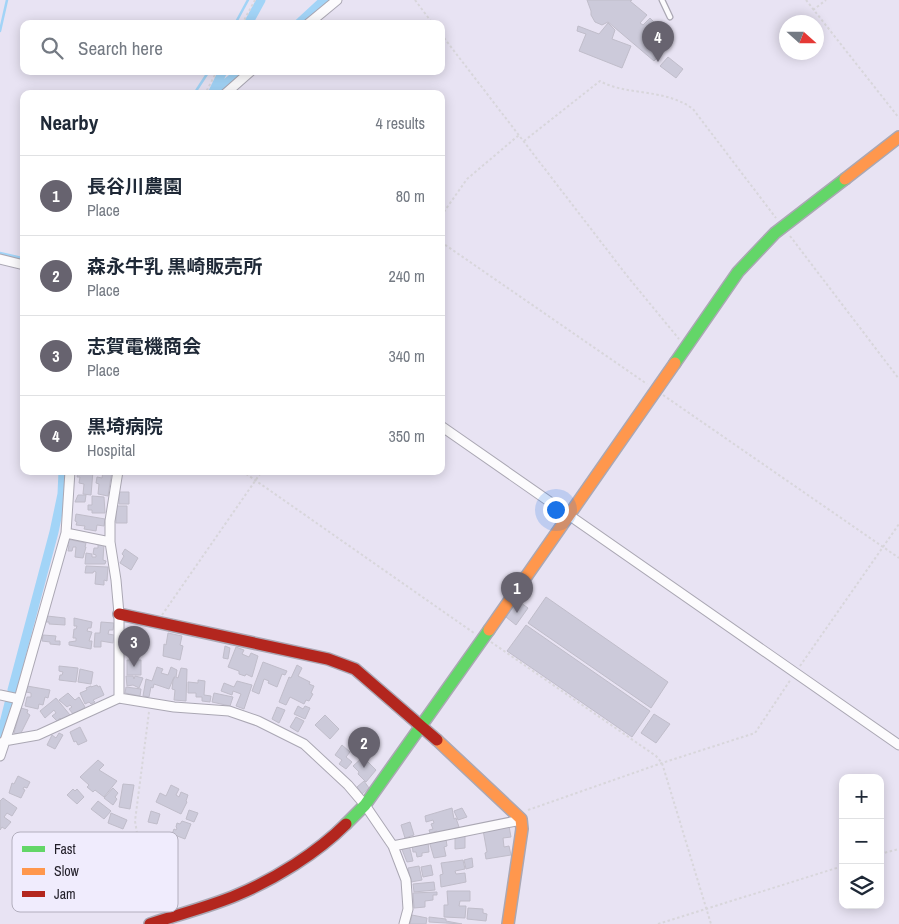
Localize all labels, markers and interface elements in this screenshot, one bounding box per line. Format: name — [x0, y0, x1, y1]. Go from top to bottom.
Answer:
north arrow — [779, 15, 824, 60]
search box — [20, 20, 445, 75]
pin: 4 — [642, 21, 674, 62]
icon: search — [38, 34, 66, 62]
text: Search here — [78, 35, 163, 61]
text: Nearby — [40, 108, 98, 137]
text: 4 results — [375, 112, 425, 134]
text: 長谷川農園 — [87, 173, 182, 199]
text: 1 — [52, 185, 60, 207]
text: 80 m — [396, 185, 425, 207]
text: Place — [87, 199, 120, 221]
text: 森永牛乳 黒崎販売所 — [87, 253, 262, 279]
text: 2 — [52, 265, 60, 287]
text: 240 m — [389, 265, 425, 287]
text: Place — [87, 279, 120, 301]
text: 志賀電機商会 — [87, 333, 201, 359]
text: 3 — [52, 345, 60, 367]
text: 340 m — [389, 345, 425, 367]
text: Place — [87, 359, 120, 381]
text: 黒埼病院 — [87, 413, 163, 439]
text: 4 — [52, 425, 60, 447]
text: 350 m — [389, 425, 425, 447]
text: Hospital — [87, 439, 135, 461]
your location — [543, 497, 569, 523]
pin: 1 — [501, 572, 533, 613]
pin: 3 — [118, 626, 150, 667]
pin: 2 — [348, 727, 380, 768]
map controls — [839, 774, 884, 909]
button: + — [839, 774, 884, 819]
button: − — [839, 819, 884, 864]
legend — [12, 832, 178, 912]
text: Fast — [54, 840, 76, 858]
text: Slow — [54, 862, 80, 880]
button: layers — [839, 864, 884, 909]
text: Jam — [54, 885, 76, 903]

